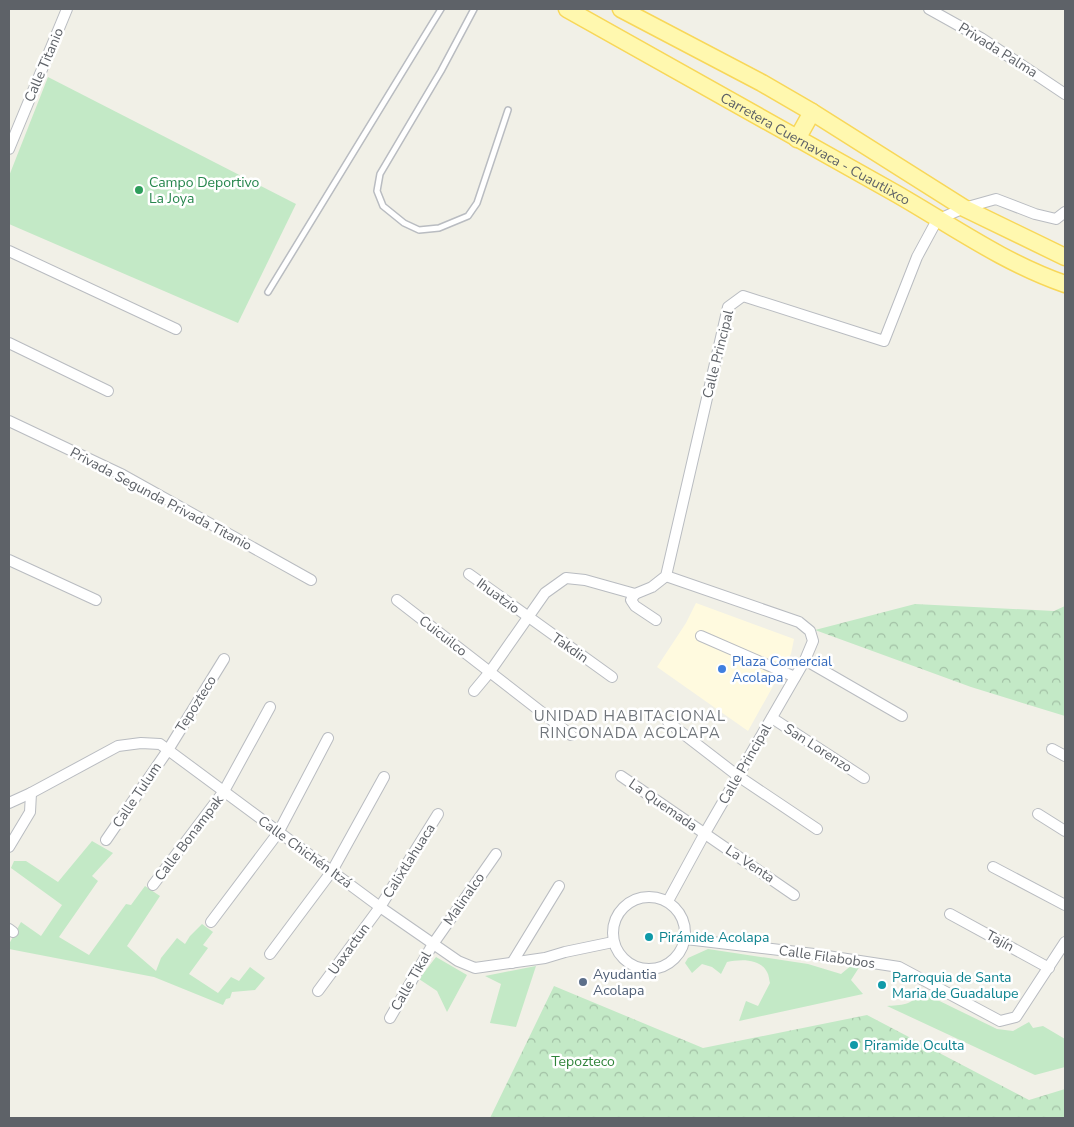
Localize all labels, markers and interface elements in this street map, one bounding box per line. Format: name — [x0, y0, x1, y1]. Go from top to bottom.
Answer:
street label: Privada Palma — [955, 18, 1041, 82]
street label: Calle Titanio — [20, 25, 68, 105]
street label: Carretera Cuernavaca - Cuautlixco — [717, 88, 914, 209]
place label: Campo Deportivo La Joya — [149, 173, 260, 208]
marker: Campo Deportivo La Joya — [133, 184, 145, 196]
street label: Calle Principal — [698, 307, 738, 400]
street label: Privada Segunda Privada Titanio — [67, 443, 256, 555]
street label: Ihuatzio — [473, 574, 524, 618]
street label: Cuicuilco — [415, 611, 471, 661]
street label: Takdin — [548, 628, 592, 668]
place label: Plaza Comercial Acolapa — [732, 652, 833, 687]
marker: Plaza Comercial Acolapa — [716, 663, 728, 675]
street label: Tepozteco — [171, 672, 221, 736]
district label: UNIDAD HABITACIONAL RINCONADA ACOLAPA — [534, 706, 726, 743]
street label: Calle Principal — [714, 719, 776, 808]
street label: San Lorenzo — [780, 719, 856, 777]
street label: Calle Tulum — [108, 759, 166, 831]
street label: La Quemada — [625, 774, 701, 836]
street label: Calle Bonampak — [150, 790, 228, 885]
street label: Calle Chichén Itzá — [254, 811, 356, 893]
street label: Calixtlahuaca — [378, 820, 440, 902]
street label: La Venta — [722, 841, 778, 887]
street label: Malinalco — [439, 869, 489, 929]
street label: Uaxactun — [324, 919, 374, 979]
street label: Tajín — [983, 926, 1017, 956]
place label: Pirámide Acolapa — [659, 928, 769, 947]
marker: Pirámide Acolapa — [643, 931, 655, 943]
street label: Calle Filabobos — [778, 941, 877, 973]
street label: Calle Tikal — [386, 947, 436, 1014]
place label: Ayudantia Acolapa — [593, 965, 657, 1000]
place label: Parroquia de Santa Maria de Guadalupe — [892, 968, 1019, 1003]
marker: Ayudantia Acolapa — [577, 976, 589, 988]
marker: Parroquia de Santa Maria de Guadalupe — [876, 979, 888, 991]
place label: Piramide Oculta — [864, 1036, 964, 1055]
marker: Piramide Oculta — [848, 1039, 860, 1051]
park label: Tepozteco — [551, 1052, 615, 1071]

